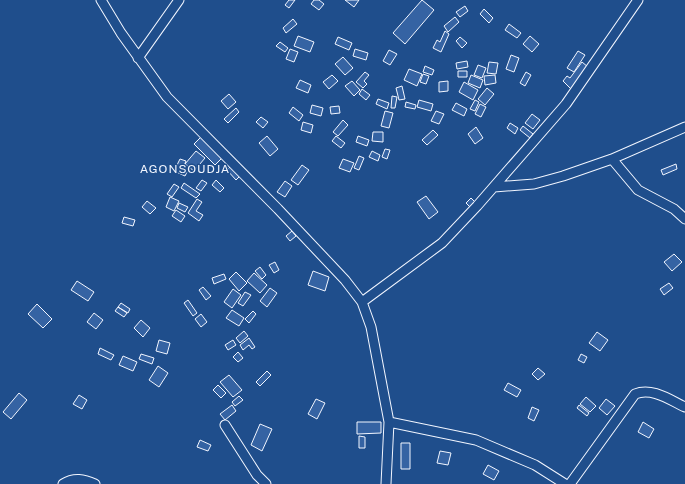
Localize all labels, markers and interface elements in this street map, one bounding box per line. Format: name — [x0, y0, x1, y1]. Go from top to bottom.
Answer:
district label: AGONSOUDJA — [140, 162, 230, 176]

